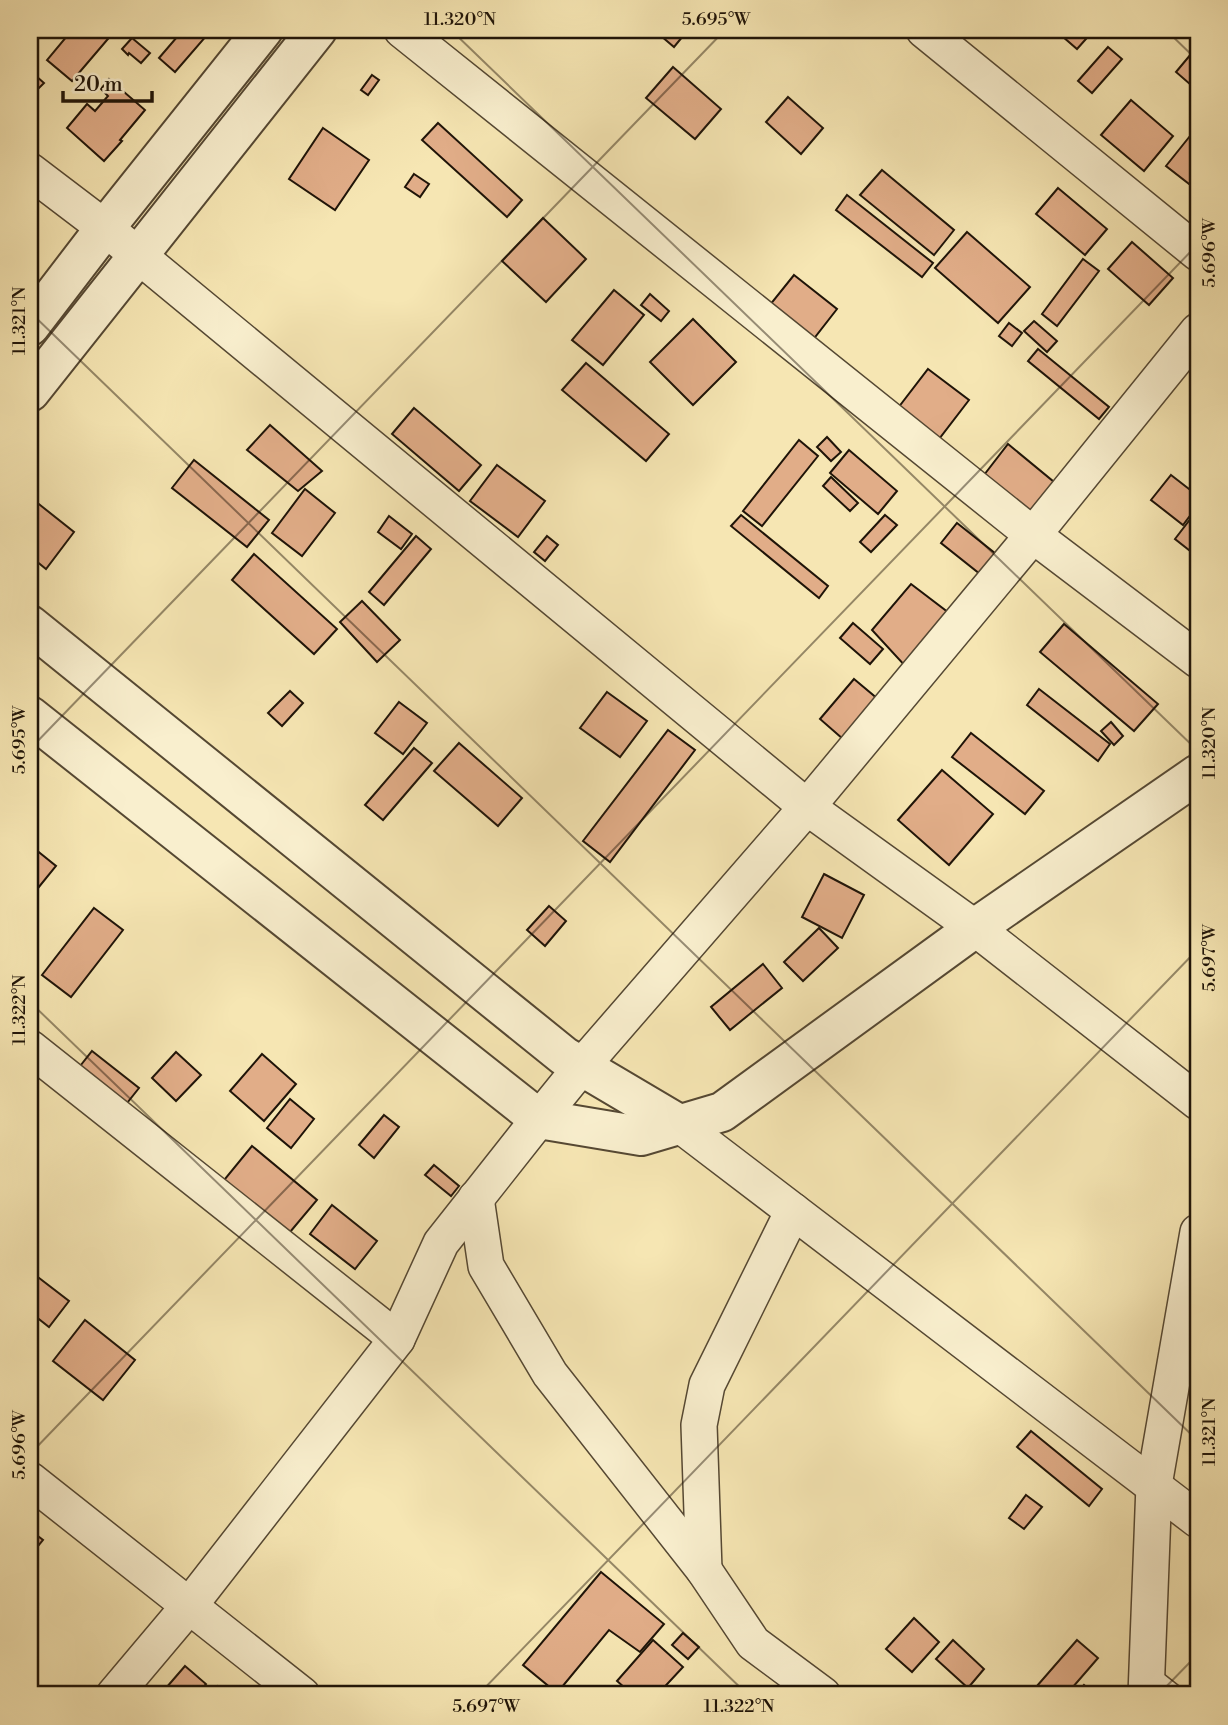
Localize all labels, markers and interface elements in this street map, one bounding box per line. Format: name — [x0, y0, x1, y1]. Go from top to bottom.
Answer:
text: 11.320°N — [424, 8, 497, 31]
text: 5.695°W — [682, 8, 751, 31]
scale bar — [63, 60, 152, 104]
text: 20 m — [74, 72, 123, 98]
text: 5.696°W — [1198, 218, 1221, 288]
text: 11.321°N — [8, 286, 31, 355]
text: 5.695°W — [8, 705, 31, 774]
text: 11.320°N — [1198, 706, 1221, 779]
text: 5.697°W — [1198, 923, 1221, 992]
text: 11.322°N — [8, 974, 31, 1045]
text: 11.321°N — [1198, 1397, 1221, 1466]
text: 5.696°W — [8, 1410, 31, 1480]
text: 5.697°W — [452, 1695, 521, 1718]
text: 11.322°N — [704, 1695, 775, 1718]

